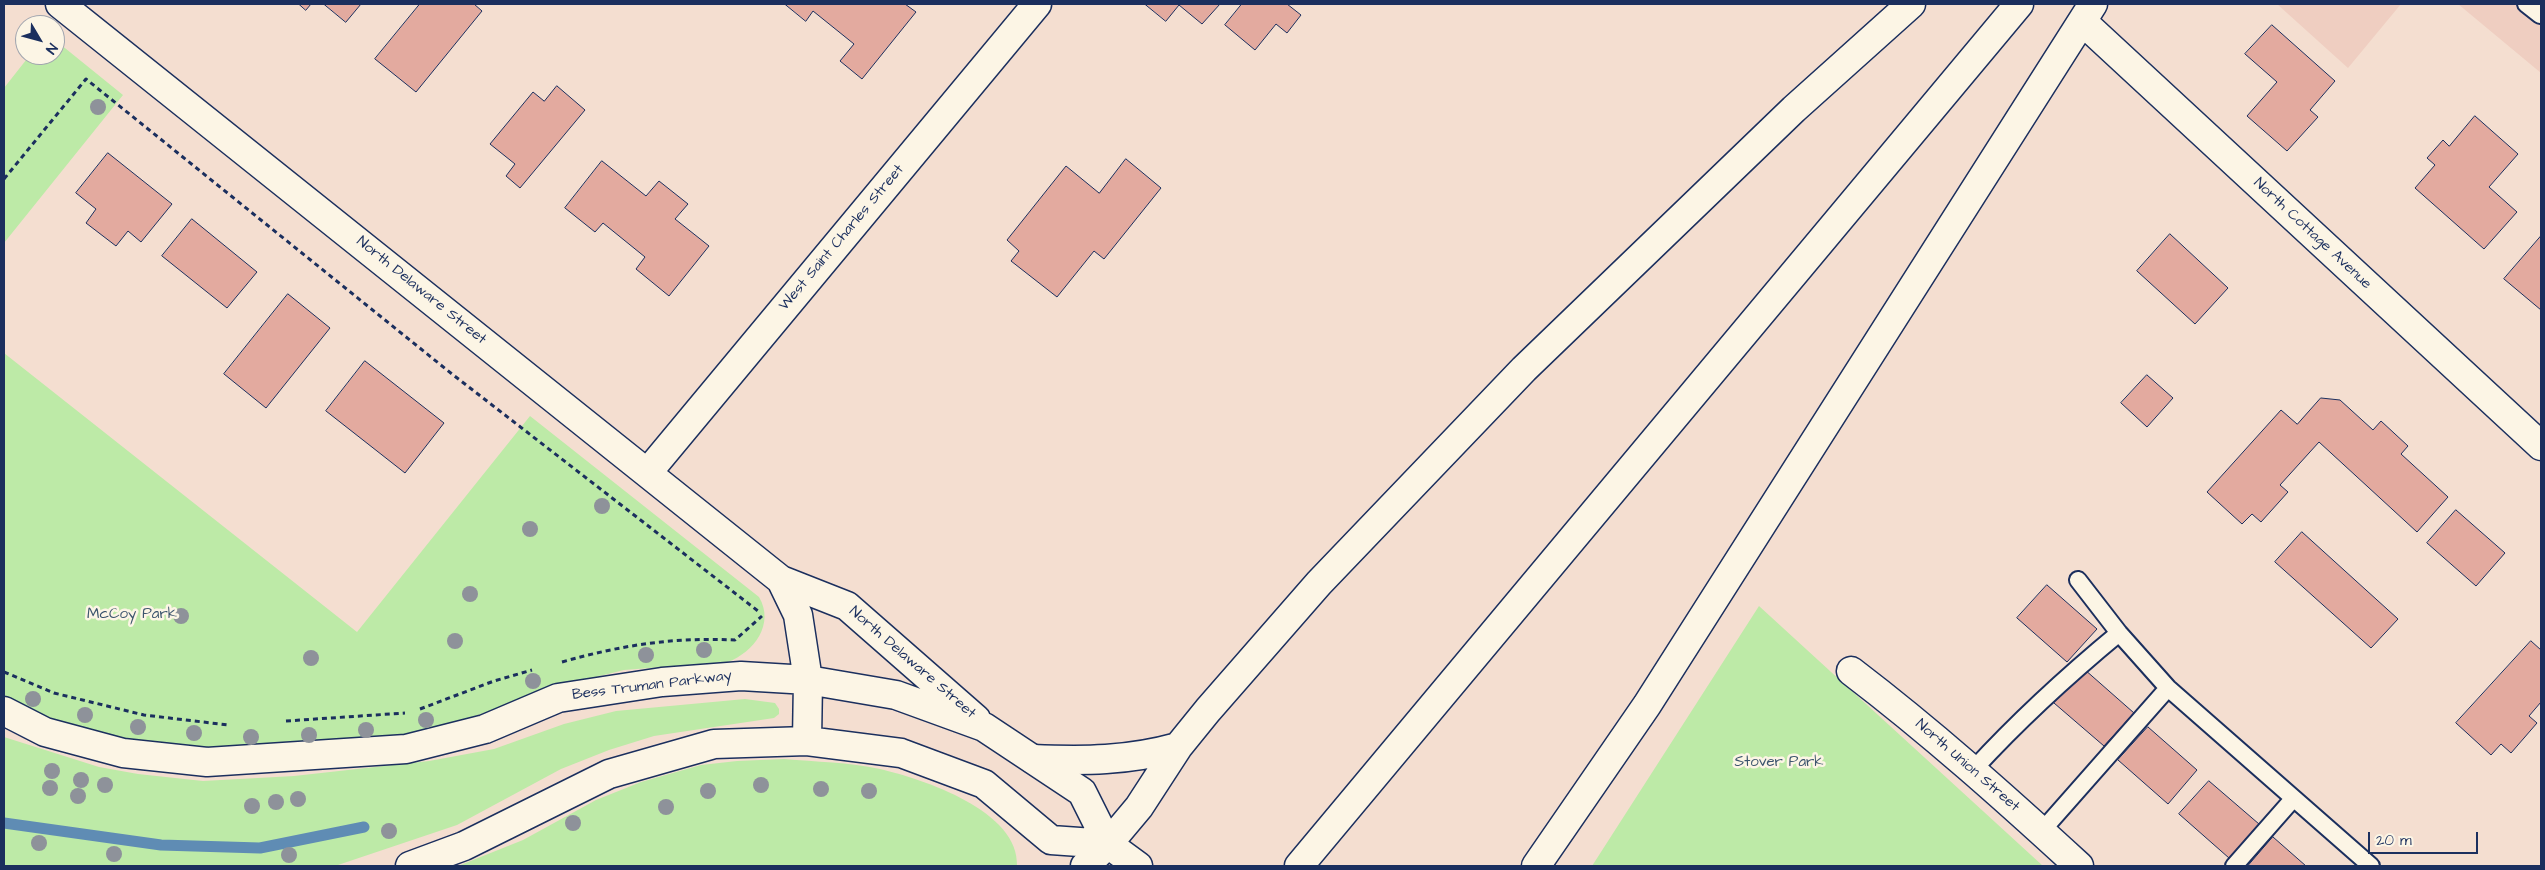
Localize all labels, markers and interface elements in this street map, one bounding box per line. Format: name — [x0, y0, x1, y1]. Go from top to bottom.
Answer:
north arrow — [15, 15, 65, 65]
text: N — [41, 39, 62, 58]
street label: West Saint Charles Street — [776, 161, 908, 315]
street label: North Cottage Avenue — [2249, 175, 2375, 293]
street label: North Delaware Street — [352, 233, 490, 349]
street label: North Delaware Street — [845, 603, 979, 723]
park label: McCoy Park — [87, 606, 177, 624]
street label: Bess Truman Parkway — [571, 667, 733, 705]
street label: North Union Street — [1911, 716, 2023, 816]
park label: Stover Park — [1734, 754, 1824, 772]
scale bar — [2370, 822, 2480, 854]
text: 20 m — [2376, 830, 2412, 851]

